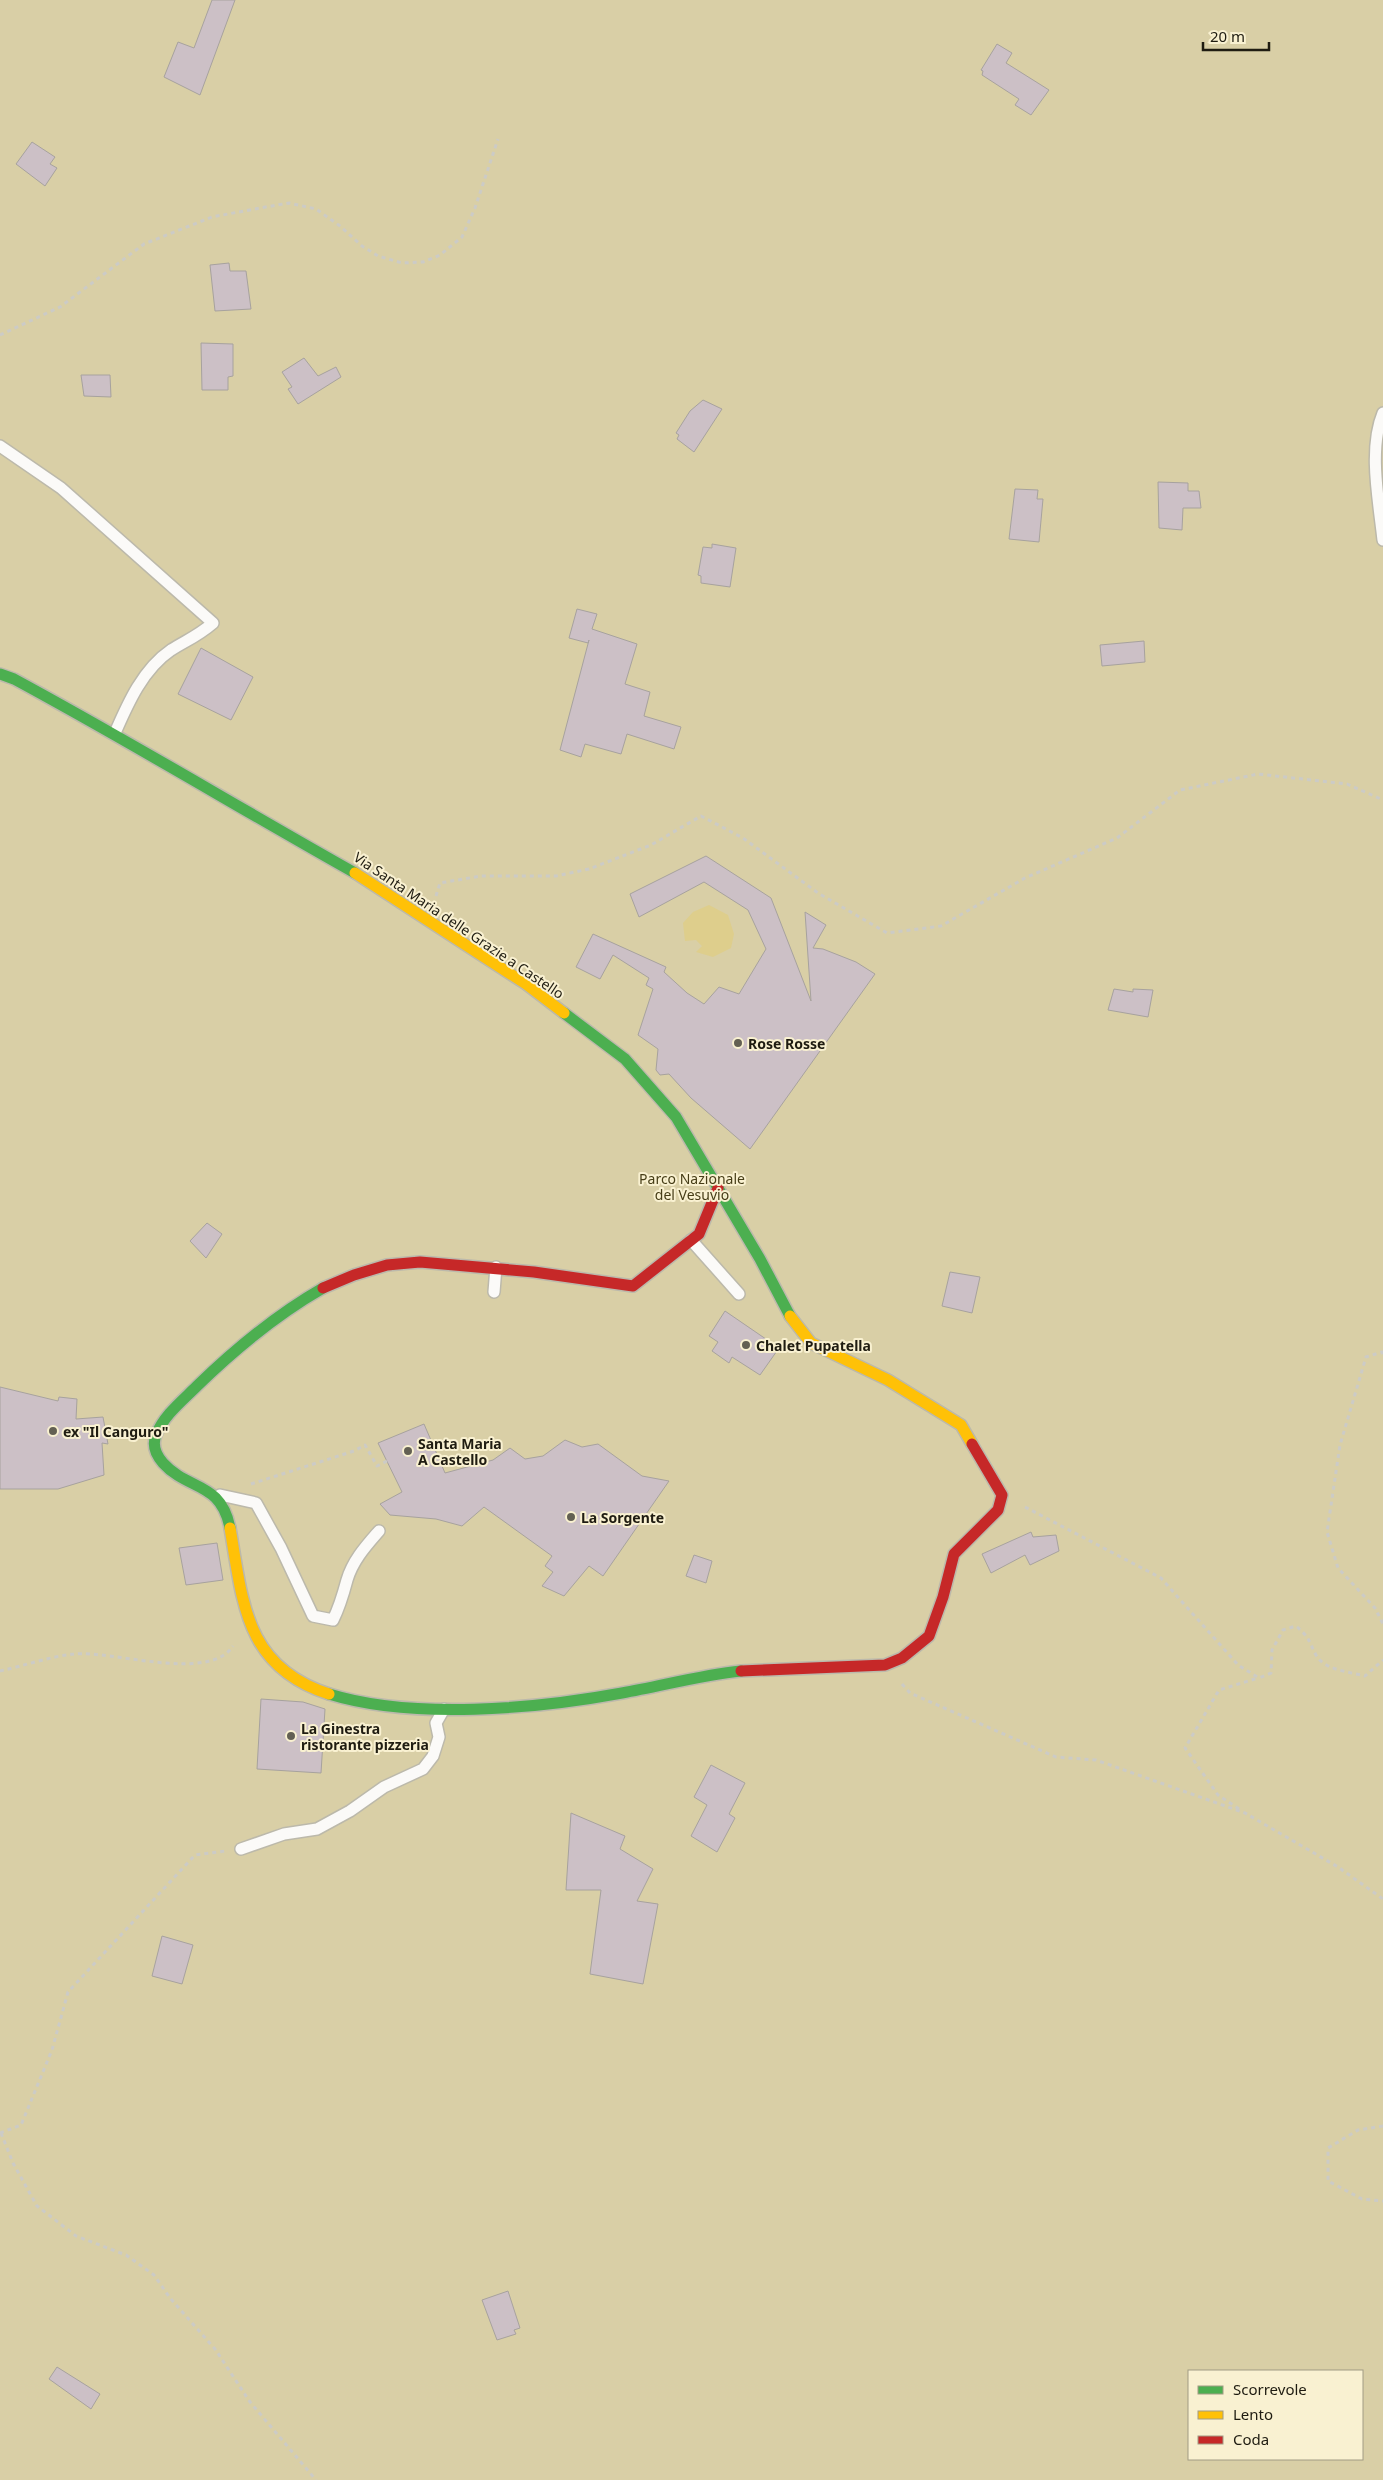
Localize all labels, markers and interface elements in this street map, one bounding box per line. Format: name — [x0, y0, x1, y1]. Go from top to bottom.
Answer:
scale bar — [1203, 20, 1269, 52]
text: 20 m — [1210, 26, 1245, 46]
street label: Via Santa Maria delle Grazie a Castello — [350, 847, 568, 1003]
place label: Rose Rosse — [748, 1034, 825, 1053]
marker: Rose Rosse — [732, 1037, 744, 1049]
park label: Parco Nazionale del Vesuvio — [639, 1169, 745, 1204]
place label: Chalet Pupatella — [756, 1336, 871, 1355]
marker: Chalet Pupatella — [740, 1339, 752, 1351]
place label: ex "Il Canguro" — [63, 1422, 169, 1441]
marker: ex "Il Canguro" — [47, 1425, 59, 1437]
place label: Santa Maria A Castello — [418, 1434, 502, 1469]
marker: Santa Maria A Castello — [402, 1445, 414, 1457]
place label: La Sorgente — [581, 1508, 664, 1527]
marker: La Sorgente — [565, 1511, 577, 1523]
place label: La Ginestra ristorante pizzeria — [301, 1719, 429, 1754]
marker: La Ginestra ristorante pizzeria — [285, 1730, 297, 1742]
legend — [1188, 2370, 1363, 2460]
text: Scorrevole — [1233, 2379, 1307, 2399]
text: Lento — [1233, 2404, 1273, 2424]
text: Coda — [1233, 2429, 1269, 2449]

